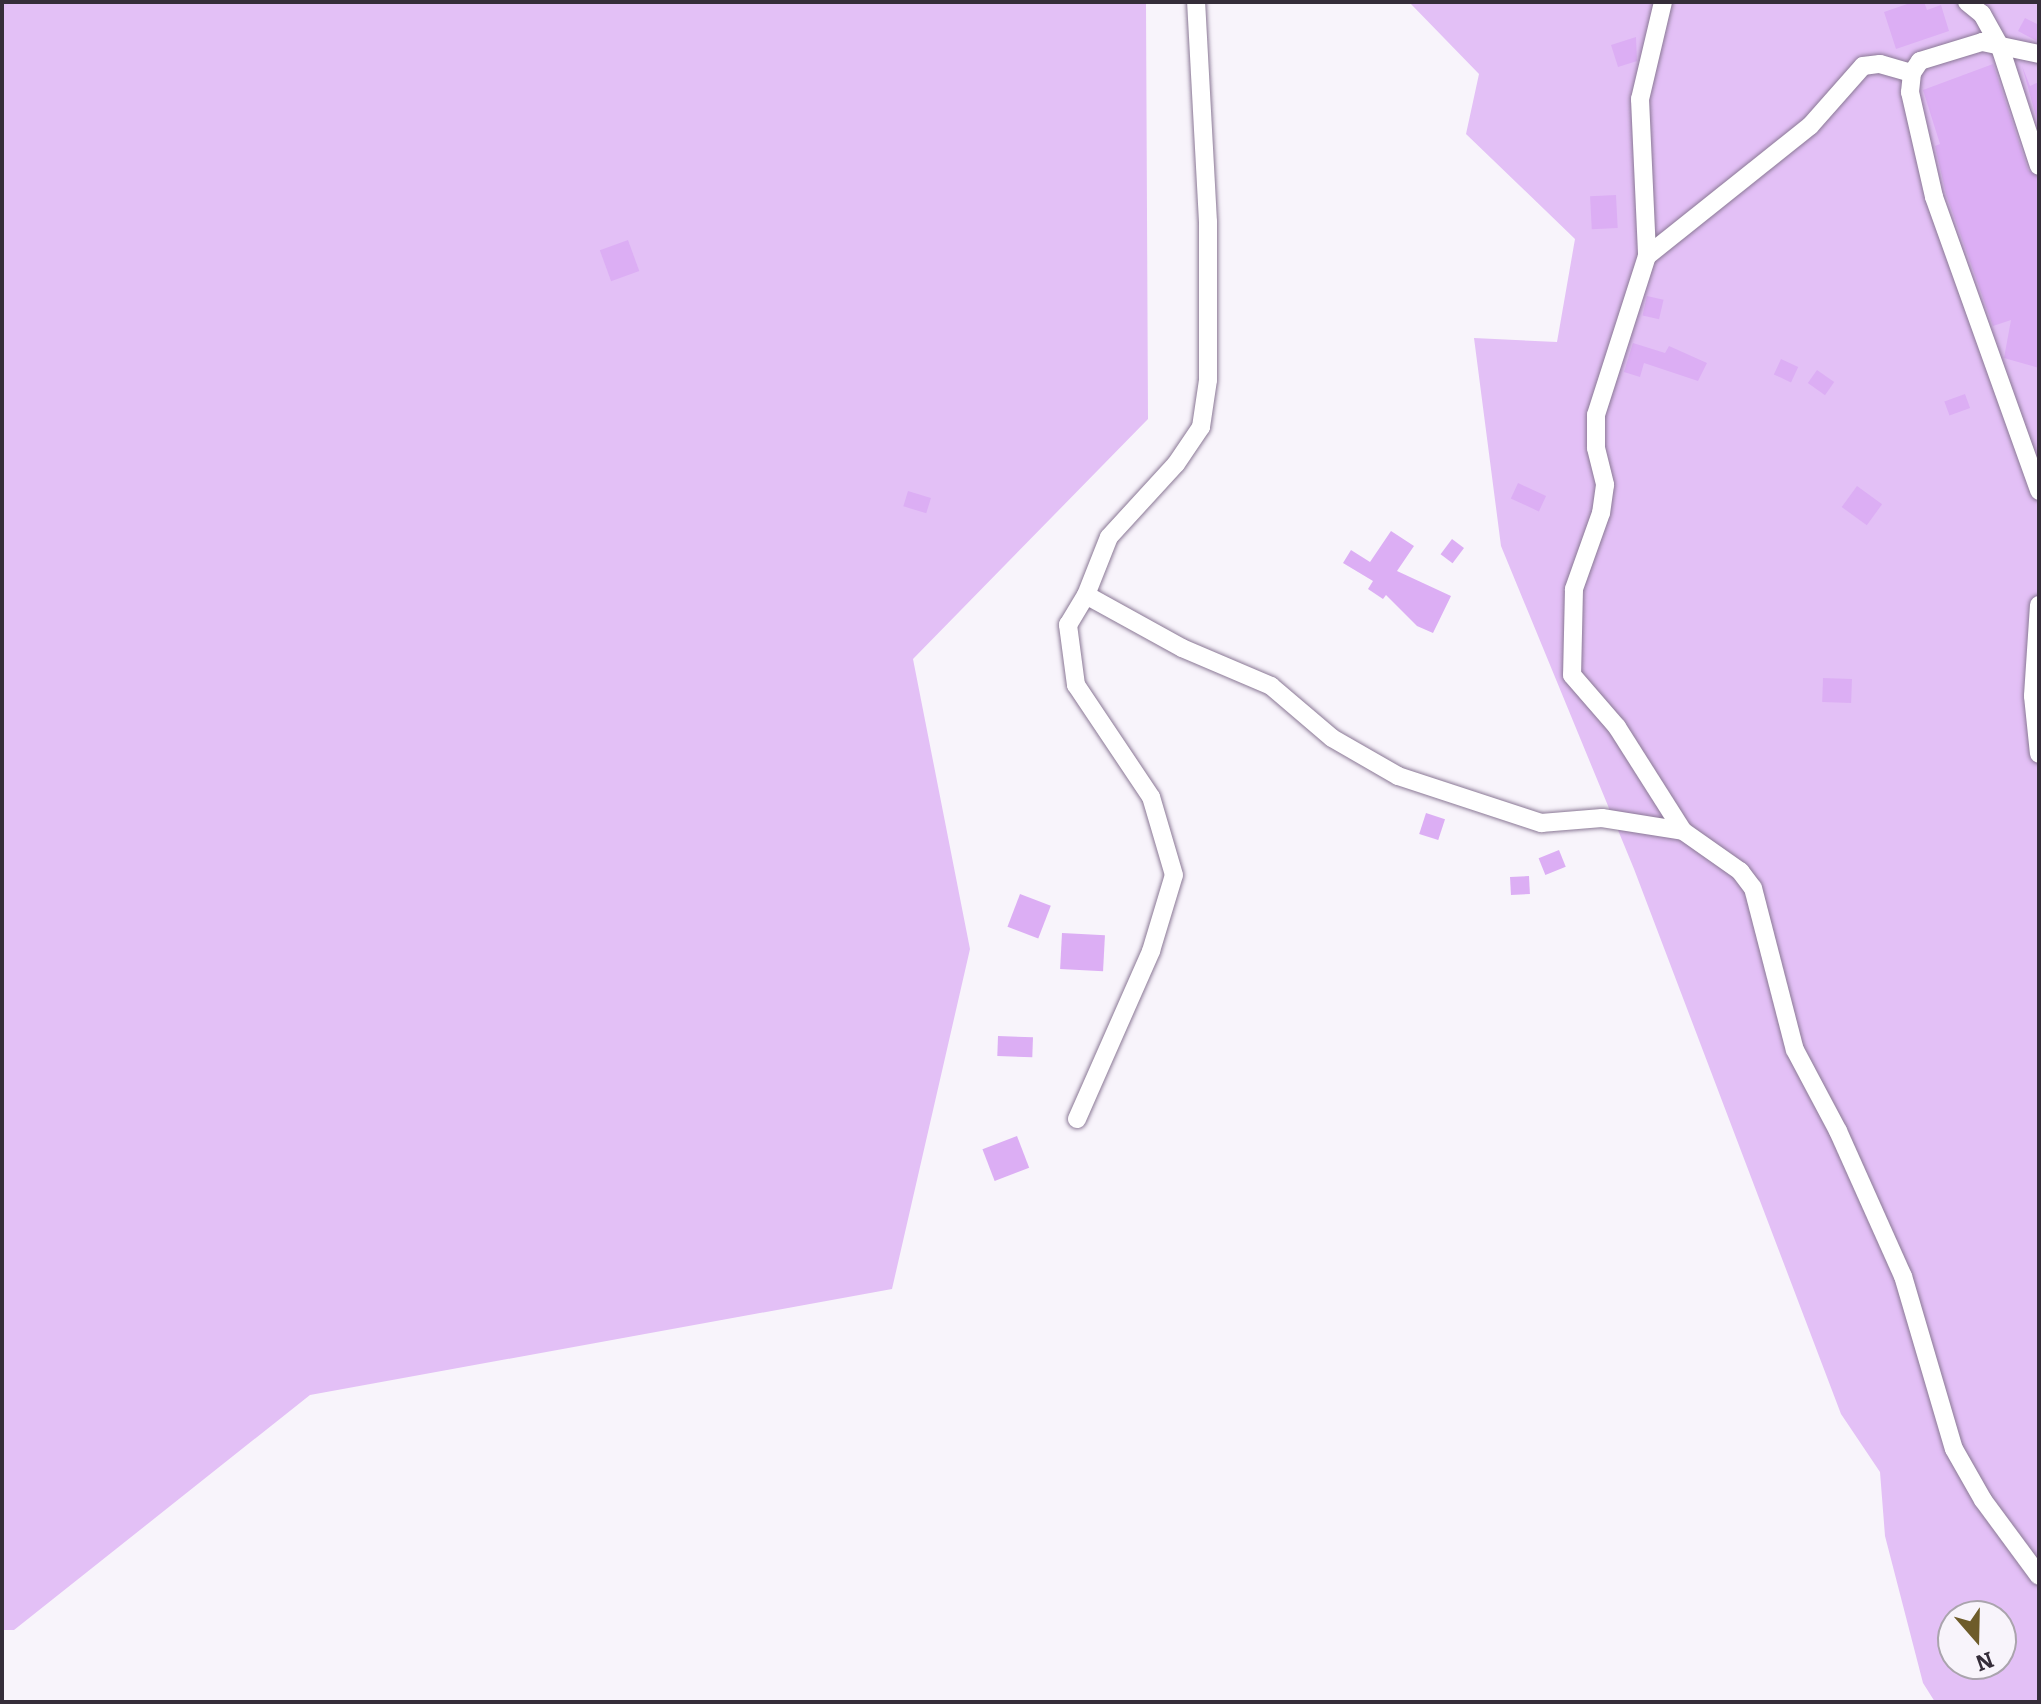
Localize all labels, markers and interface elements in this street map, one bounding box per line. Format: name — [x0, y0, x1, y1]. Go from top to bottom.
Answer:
north arrow — [1937, 1600, 2017, 1680]
text: N — [1972, 1646, 1997, 1677]

